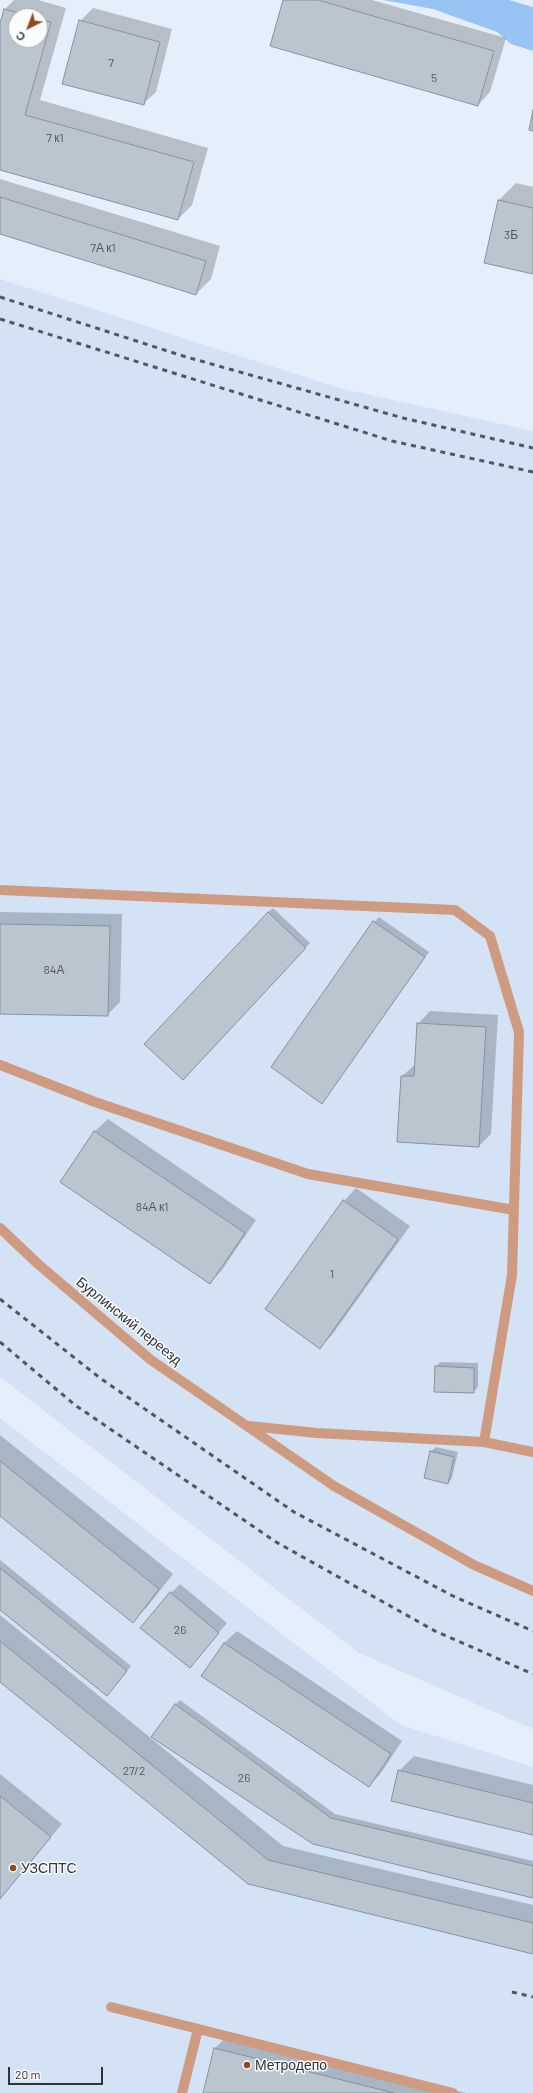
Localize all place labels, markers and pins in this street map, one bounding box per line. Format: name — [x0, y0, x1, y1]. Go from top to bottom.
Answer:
place label: УЗСПТС — [21, 1860, 77, 1876]
marker: УЗСПТС — [8, 1863, 18, 1873]
place label: Метродепо — [255, 2057, 327, 2073]
marker: Метродепо — [242, 2060, 252, 2070]

